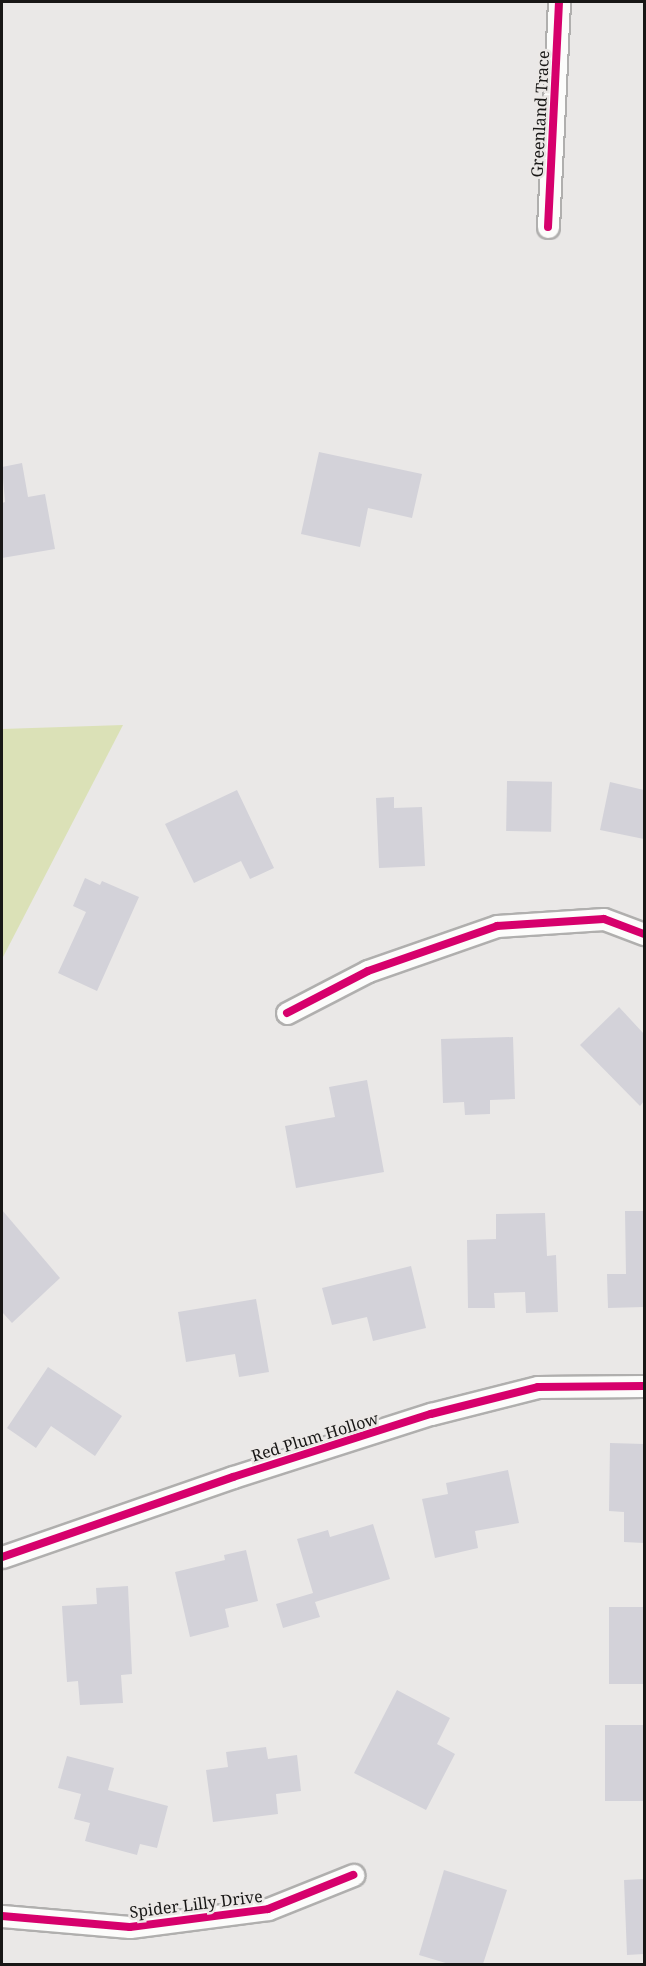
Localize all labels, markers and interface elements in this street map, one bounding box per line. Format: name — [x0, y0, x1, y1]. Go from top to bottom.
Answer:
street label: Greenland Trace — [527, 50, 553, 178]
street label: Red Plum Hollow — [249, 1409, 381, 1465]
street label: Spider Lilly Drive — [128, 1886, 264, 1922]

